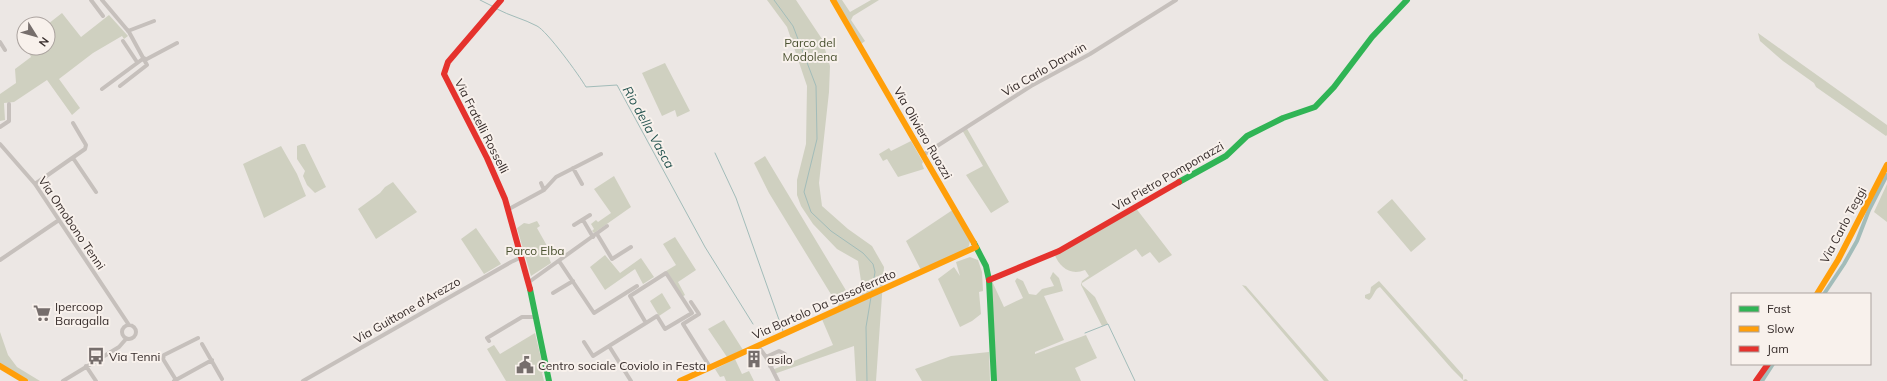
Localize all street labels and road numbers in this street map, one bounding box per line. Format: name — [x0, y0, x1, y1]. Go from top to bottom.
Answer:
street label: Via Carlo Darwin — [999, 39, 1089, 99]
street label: Via Fratelli Rosselli — [452, 76, 512, 176]
street label: Via Oliviero Ruozzi — [891, 84, 956, 182]
street label: Via Pietro Pomponazzi — [1110, 138, 1226, 214]
street label: Via Omobono Tenni — [35, 174, 109, 273]
street label: Via Carlo Teggi — [1817, 184, 1869, 266]
street label: Via Bartolo Da Sassoferrato — [750, 265, 898, 342]
street label: Via Guittone d'Arezzo — [351, 273, 463, 347]

